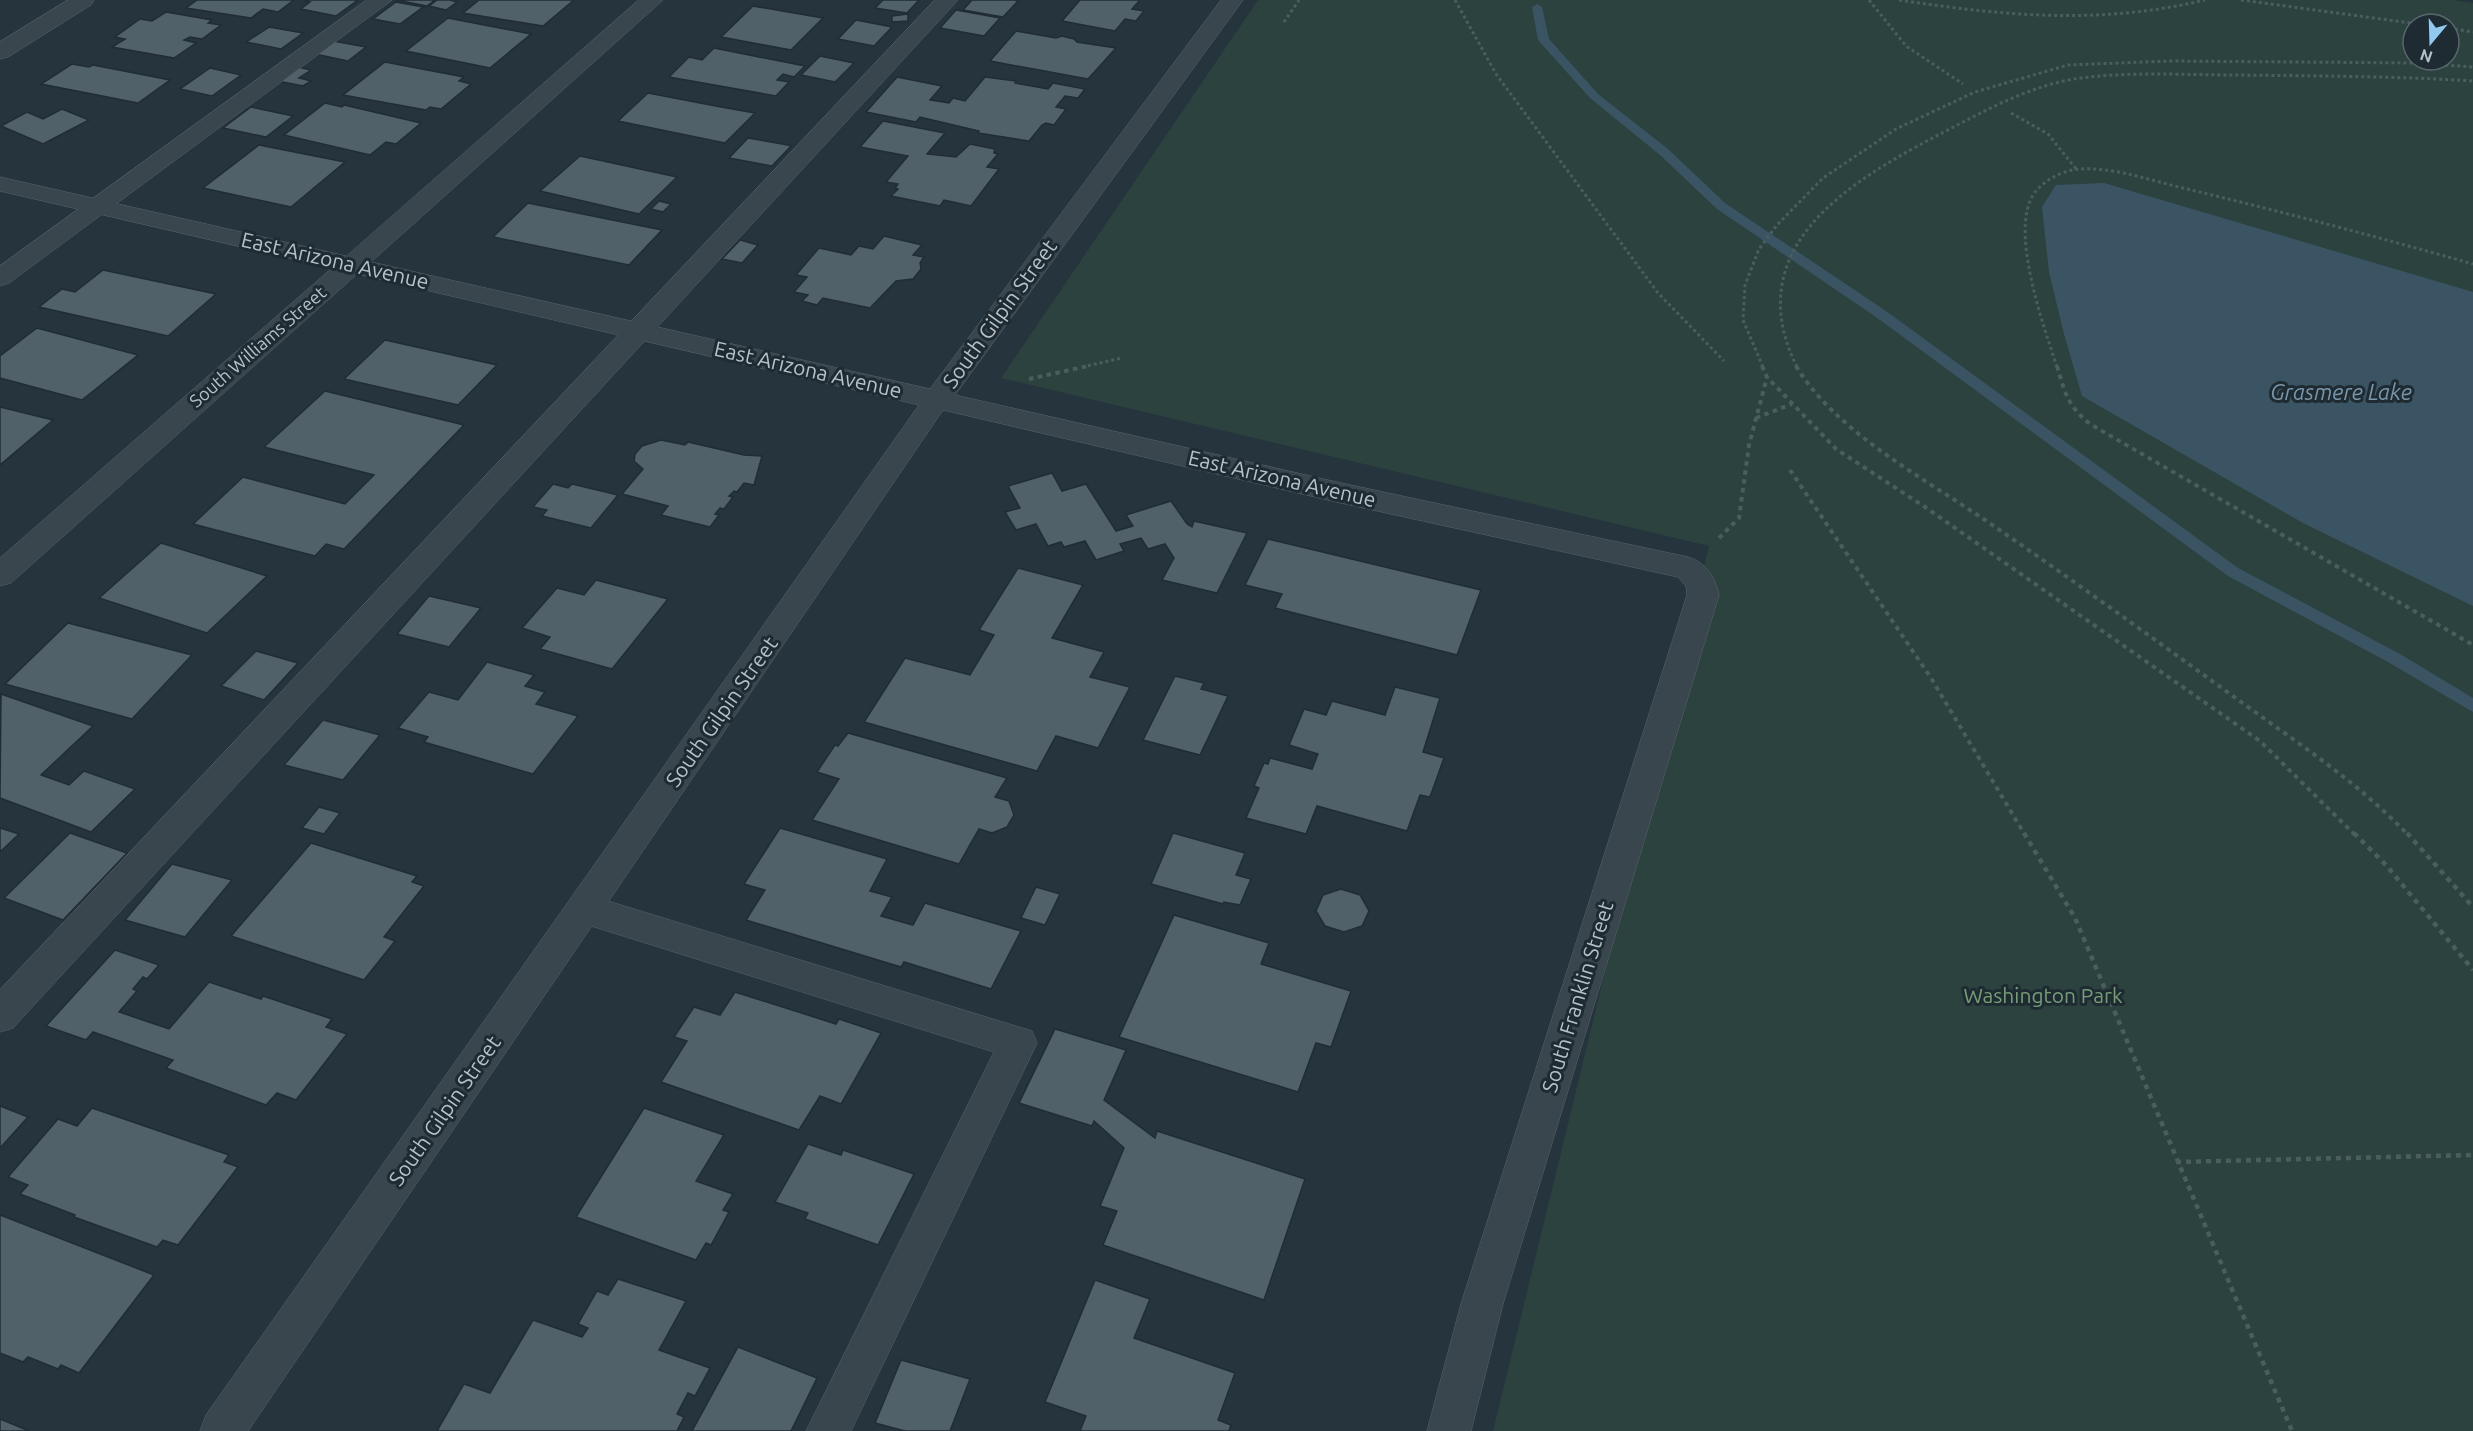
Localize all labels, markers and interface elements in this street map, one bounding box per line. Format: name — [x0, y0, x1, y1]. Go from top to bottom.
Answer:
north arrow — [2401, 12, 2461, 72]
text: N — [2418, 46, 2435, 67]
street label: East Arizona Avenue — [239, 227, 431, 293]
street label: South Gilpin Street — [937, 234, 1061, 392]
street label: South Williams Street — [185, 282, 330, 411]
street label: East Arizona Avenue — [712, 336, 904, 402]
water label: Grasmere Lake — [2270, 379, 2412, 404]
street label: East Arizona Avenue — [1186, 445, 1378, 511]
street label: South Gilpin Street — [660, 632, 782, 791]
street label: South Franklin Street — [1537, 898, 1618, 1095]
park label: Washington Park — [1963, 983, 2123, 1007]
street label: South Gilpin Street — [383, 1031, 505, 1190]

